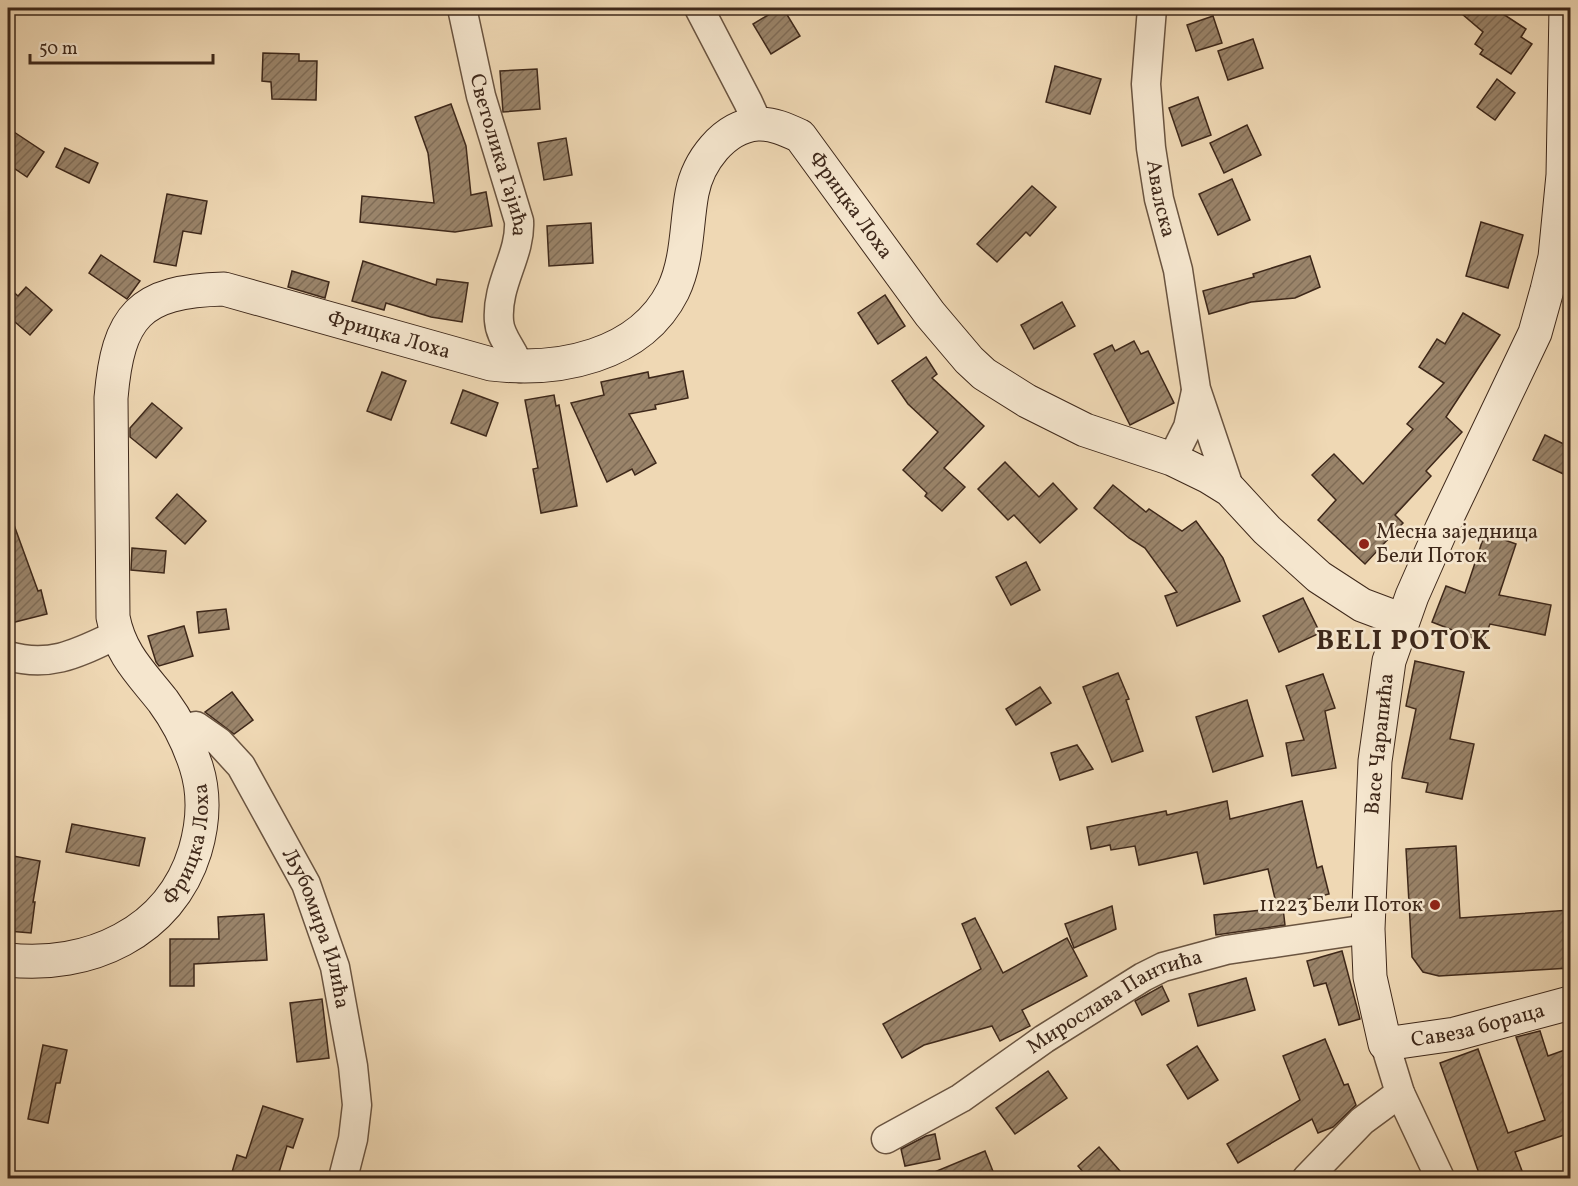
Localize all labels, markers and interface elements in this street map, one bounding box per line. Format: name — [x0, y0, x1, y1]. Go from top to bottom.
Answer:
scale bar — [30, 27, 213, 65]
text: 50 m — [39, 37, 78, 62]
street label: Светолика Гајића — [462, 71, 534, 238]
street label: Фрицка Лоха — [801, 145, 900, 265]
street label: Авалска — [1139, 158, 1183, 241]
street label: Фрицка Лоха — [324, 304, 454, 366]
place label: Месна заједница Бели Поток — [1376, 518, 1538, 571]
marker: Месна заједница Бели Поток — [1357, 537, 1371, 551]
district label: BELI POTOK — [1316, 623, 1492, 661]
street label: Васе Чарапића — [1358, 672, 1402, 816]
street label: Фрицка Лоха — [156, 782, 217, 911]
street label: Љубомира Илића — [274, 843, 357, 1011]
place label: 11223 Бели Поток — [1259, 891, 1423, 920]
marker: 11223 Бели Поток — [1428, 898, 1442, 912]
street label: Мирослава Пантића — [1021, 943, 1206, 1061]
street label: Савеза бораца — [1409, 996, 1548, 1055]

